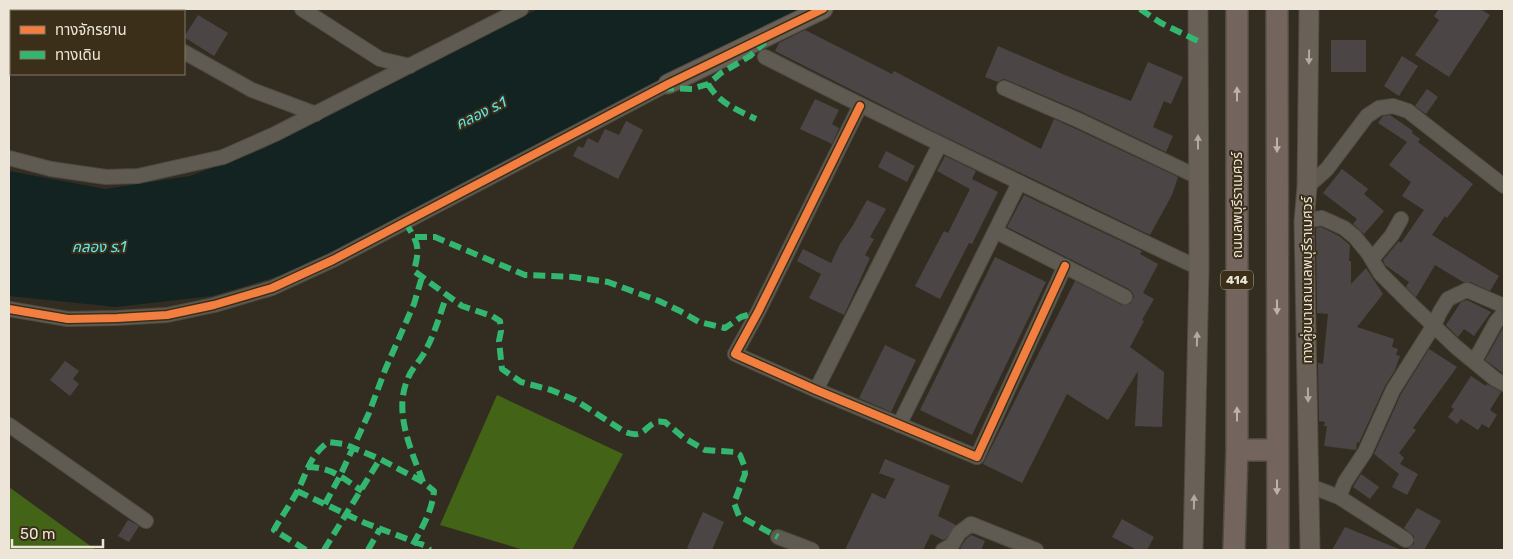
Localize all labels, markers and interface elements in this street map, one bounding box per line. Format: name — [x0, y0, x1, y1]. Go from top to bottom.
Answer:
legend — [10, 10, 185, 75]
text: ทางจักรยาน — [55, 21, 127, 39]
text: ทางเดิน — [55, 46, 101, 64]
one-way arrow — [1304, 50, 1312, 66]
one-way arrow — [1233, 86, 1241, 102]
water label: คลอง ร.1 — [453, 93, 510, 133]
one-way arrow — [1194, 133, 1202, 149]
one-way arrow — [1273, 137, 1281, 153]
street label: ถนนลพบุรีราเมศวร์ — [1229, 151, 1246, 258]
street label: ทางคู่ขนานถนนลพบุรีราเมศวร์ — [1299, 196, 1316, 364]
water label: คลอง ร.1 — [72, 238, 127, 256]
road number: 414 — [1221, 270, 1253, 290]
one-way arrow — [1273, 300, 1281, 316]
one-way arrow — [1193, 331, 1201, 347]
one-way arrow — [1304, 387, 1312, 403]
one-way arrow — [1233, 406, 1241, 422]
one-way arrow — [1274, 480, 1282, 496]
one-way arrow — [1190, 493, 1198, 509]
scale bar — [12, 516, 104, 548]
text: 50 m — [20, 525, 55, 543]

